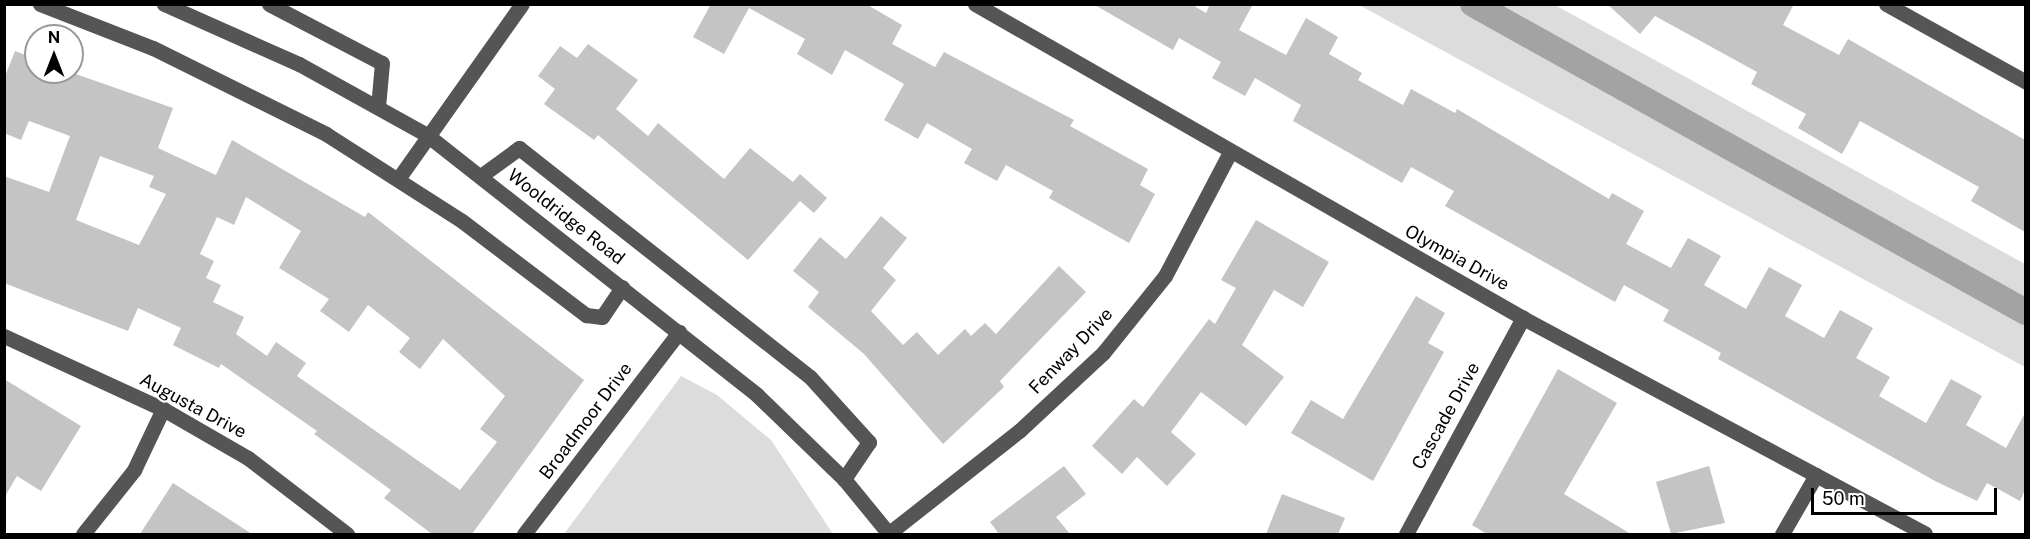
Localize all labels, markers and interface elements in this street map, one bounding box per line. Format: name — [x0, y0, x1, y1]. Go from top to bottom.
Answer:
north arrow — [24, 24, 84, 84]
text: N — [48, 28, 60, 47]
street label: Wooldridge Road — [503, 165, 629, 269]
street label: Olympia Drive — [1401, 220, 1513, 296]
street label: Fenway Drive — [1025, 303, 1117, 399]
street label: Broadmoor Drive — [535, 358, 637, 484]
street label: Cascade Drive — [1408, 359, 1484, 473]
street label: Augusta Drive — [136, 369, 250, 443]
scale bar — [1814, 476, 2000, 514]
text: 50 m — [1822, 488, 1865, 509]

